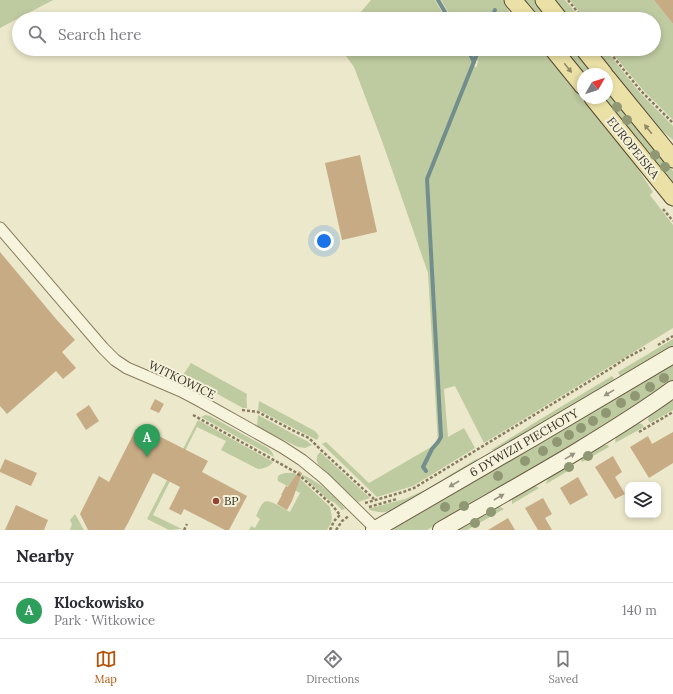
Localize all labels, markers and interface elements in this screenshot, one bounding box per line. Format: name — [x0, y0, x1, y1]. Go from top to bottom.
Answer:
search box — [12, 12, 661, 56]
icon: search — [26, 23, 48, 45]
text: Search here — [58, 25, 141, 44]
one-way arrow — [564, 62, 572, 73]
north arrow — [577, 68, 613, 104]
street label: EUROPEJSKA — [604, 114, 663, 182]
one-way arrow — [644, 123, 653, 134]
your location — [314, 231, 334, 251]
street label: WITKOWICE — [146, 357, 218, 402]
one-way arrow — [603, 389, 615, 396]
street label: 6 DYWIZJI PIECHOTY — [467, 405, 581, 480]
pin: A — [134, 424, 160, 457]
one-way arrow — [564, 452, 576, 459]
one-way arrow — [448, 480, 460, 487]
map controls — [625, 482, 661, 518]
button: layers — [625, 482, 661, 518]
place label: BP — [224, 493, 239, 508]
one-way arrow — [493, 493, 505, 500]
marker: BP — [211, 496, 221, 506]
text: Nearby — [16, 545, 74, 567]
text: Klockowisko — [54, 593, 144, 612]
text: A — [25, 602, 33, 619]
text: 140 m — [622, 602, 657, 619]
text: Park · Witkowice — [54, 612, 155, 629]
tab: Map — [95, 648, 117, 686]
tab: Directions — [306, 648, 359, 686]
tab: Saved — [549, 648, 578, 686]

